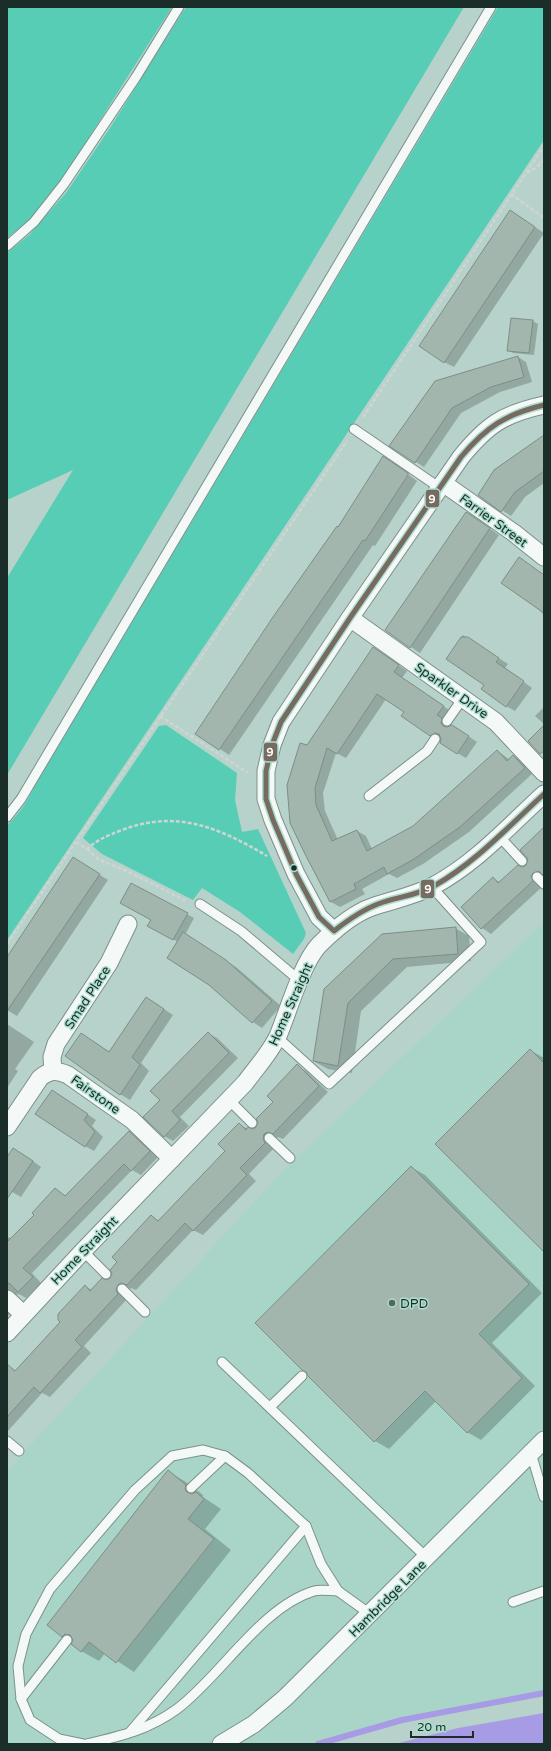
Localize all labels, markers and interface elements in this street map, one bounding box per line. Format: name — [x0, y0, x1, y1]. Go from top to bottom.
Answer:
line badge: 9 — [425, 489, 440, 508]
street label: Farrier Street — [456, 491, 531, 551]
text: 9 — [429, 493, 436, 506]
street label: Sparkler Drive — [411, 659, 491, 722]
line badge: 9 — [263, 742, 278, 762]
text: 9 — [267, 746, 274, 759]
unlabelled marker — [289, 863, 299, 873]
line badge: 9 — [420, 879, 435, 899]
text: 9 — [425, 883, 432, 896]
street label: Home Straight — [265, 960, 316, 1048]
street label: Smad Place — [61, 963, 114, 1032]
street label: Fairstone — [68, 1072, 123, 1118]
street label: Home Straight — [48, 1213, 122, 1288]
place label: DPD — [400, 1296, 428, 1312]
marker: DPD — [387, 1298, 397, 1308]
street label: Hambridge Lane — [346, 1557, 430, 1641]
scale bar — [411, 1713, 473, 1739]
text: 20 m — [417, 1720, 446, 1734]

